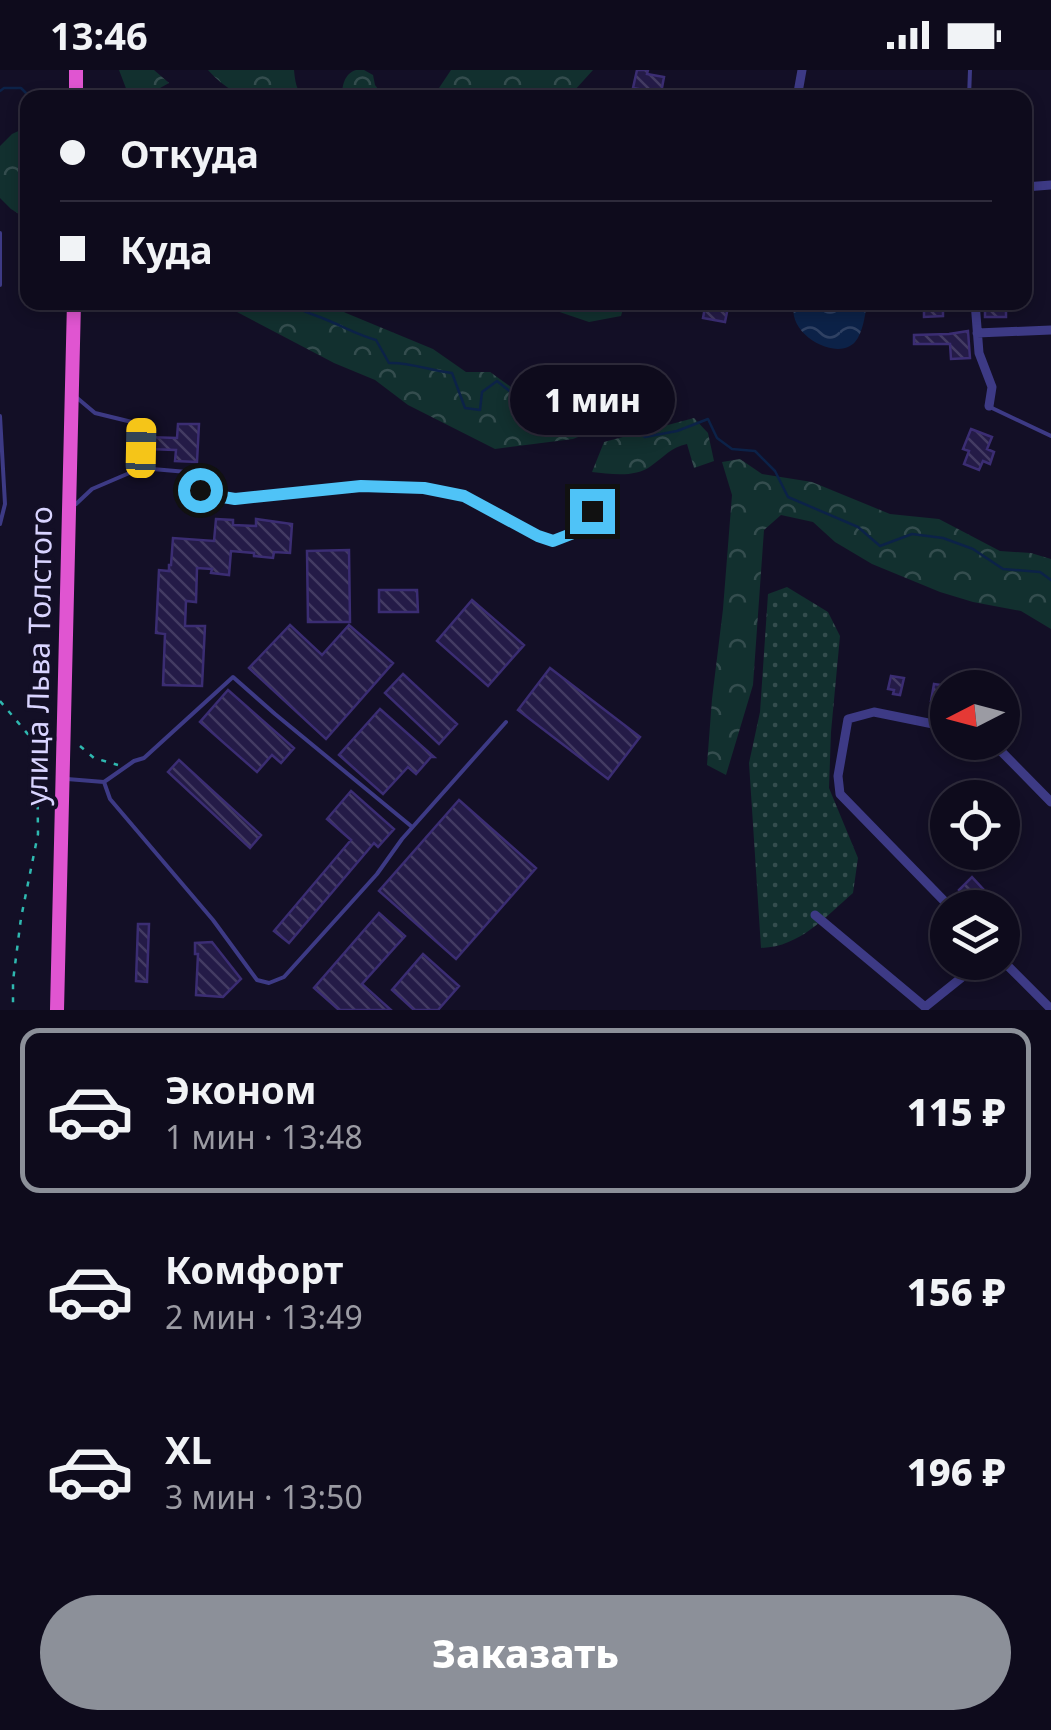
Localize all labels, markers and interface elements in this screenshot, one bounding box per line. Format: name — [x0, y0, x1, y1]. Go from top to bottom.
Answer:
text: 13:46 — [50, 9, 148, 61]
text: Откуда — [120, 127, 259, 179]
text: Куда — [120, 223, 213, 275]
callout: 1 мин — [510, 366, 674, 436]
text: 1 мин — [544, 378, 641, 421]
car — [125, 418, 157, 478]
route start — [178, 468, 223, 513]
route end — [570, 489, 615, 534]
street label: улица Льва Толстого — [15, 506, 61, 806]
north arrow — [930, 670, 1020, 760]
map controls — [930, 670, 1020, 980]
button: locate — [930, 780, 1020, 870]
button: layers — [930, 890, 1020, 980]
text: Эконом — [165, 1063, 317, 1115]
icon: car — [45, 1066, 135, 1156]
text: 115 ₽ — [907, 1085, 1006, 1137]
text: 1 мин · 13:48 — [165, 1115, 363, 1158]
text: Комфорт — [165, 1243, 343, 1295]
icon: car — [45, 1246, 135, 1336]
text: 156 ₽ — [907, 1265, 1006, 1317]
text: 2 мин · 13:49 — [165, 1295, 363, 1338]
text: XL — [165, 1423, 212, 1475]
icon: car — [45, 1426, 135, 1516]
text: 196 ₽ — [907, 1445, 1006, 1497]
text: 3 мин · 13:50 — [165, 1475, 363, 1518]
button: Заказать — [40, 1595, 1011, 1710]

